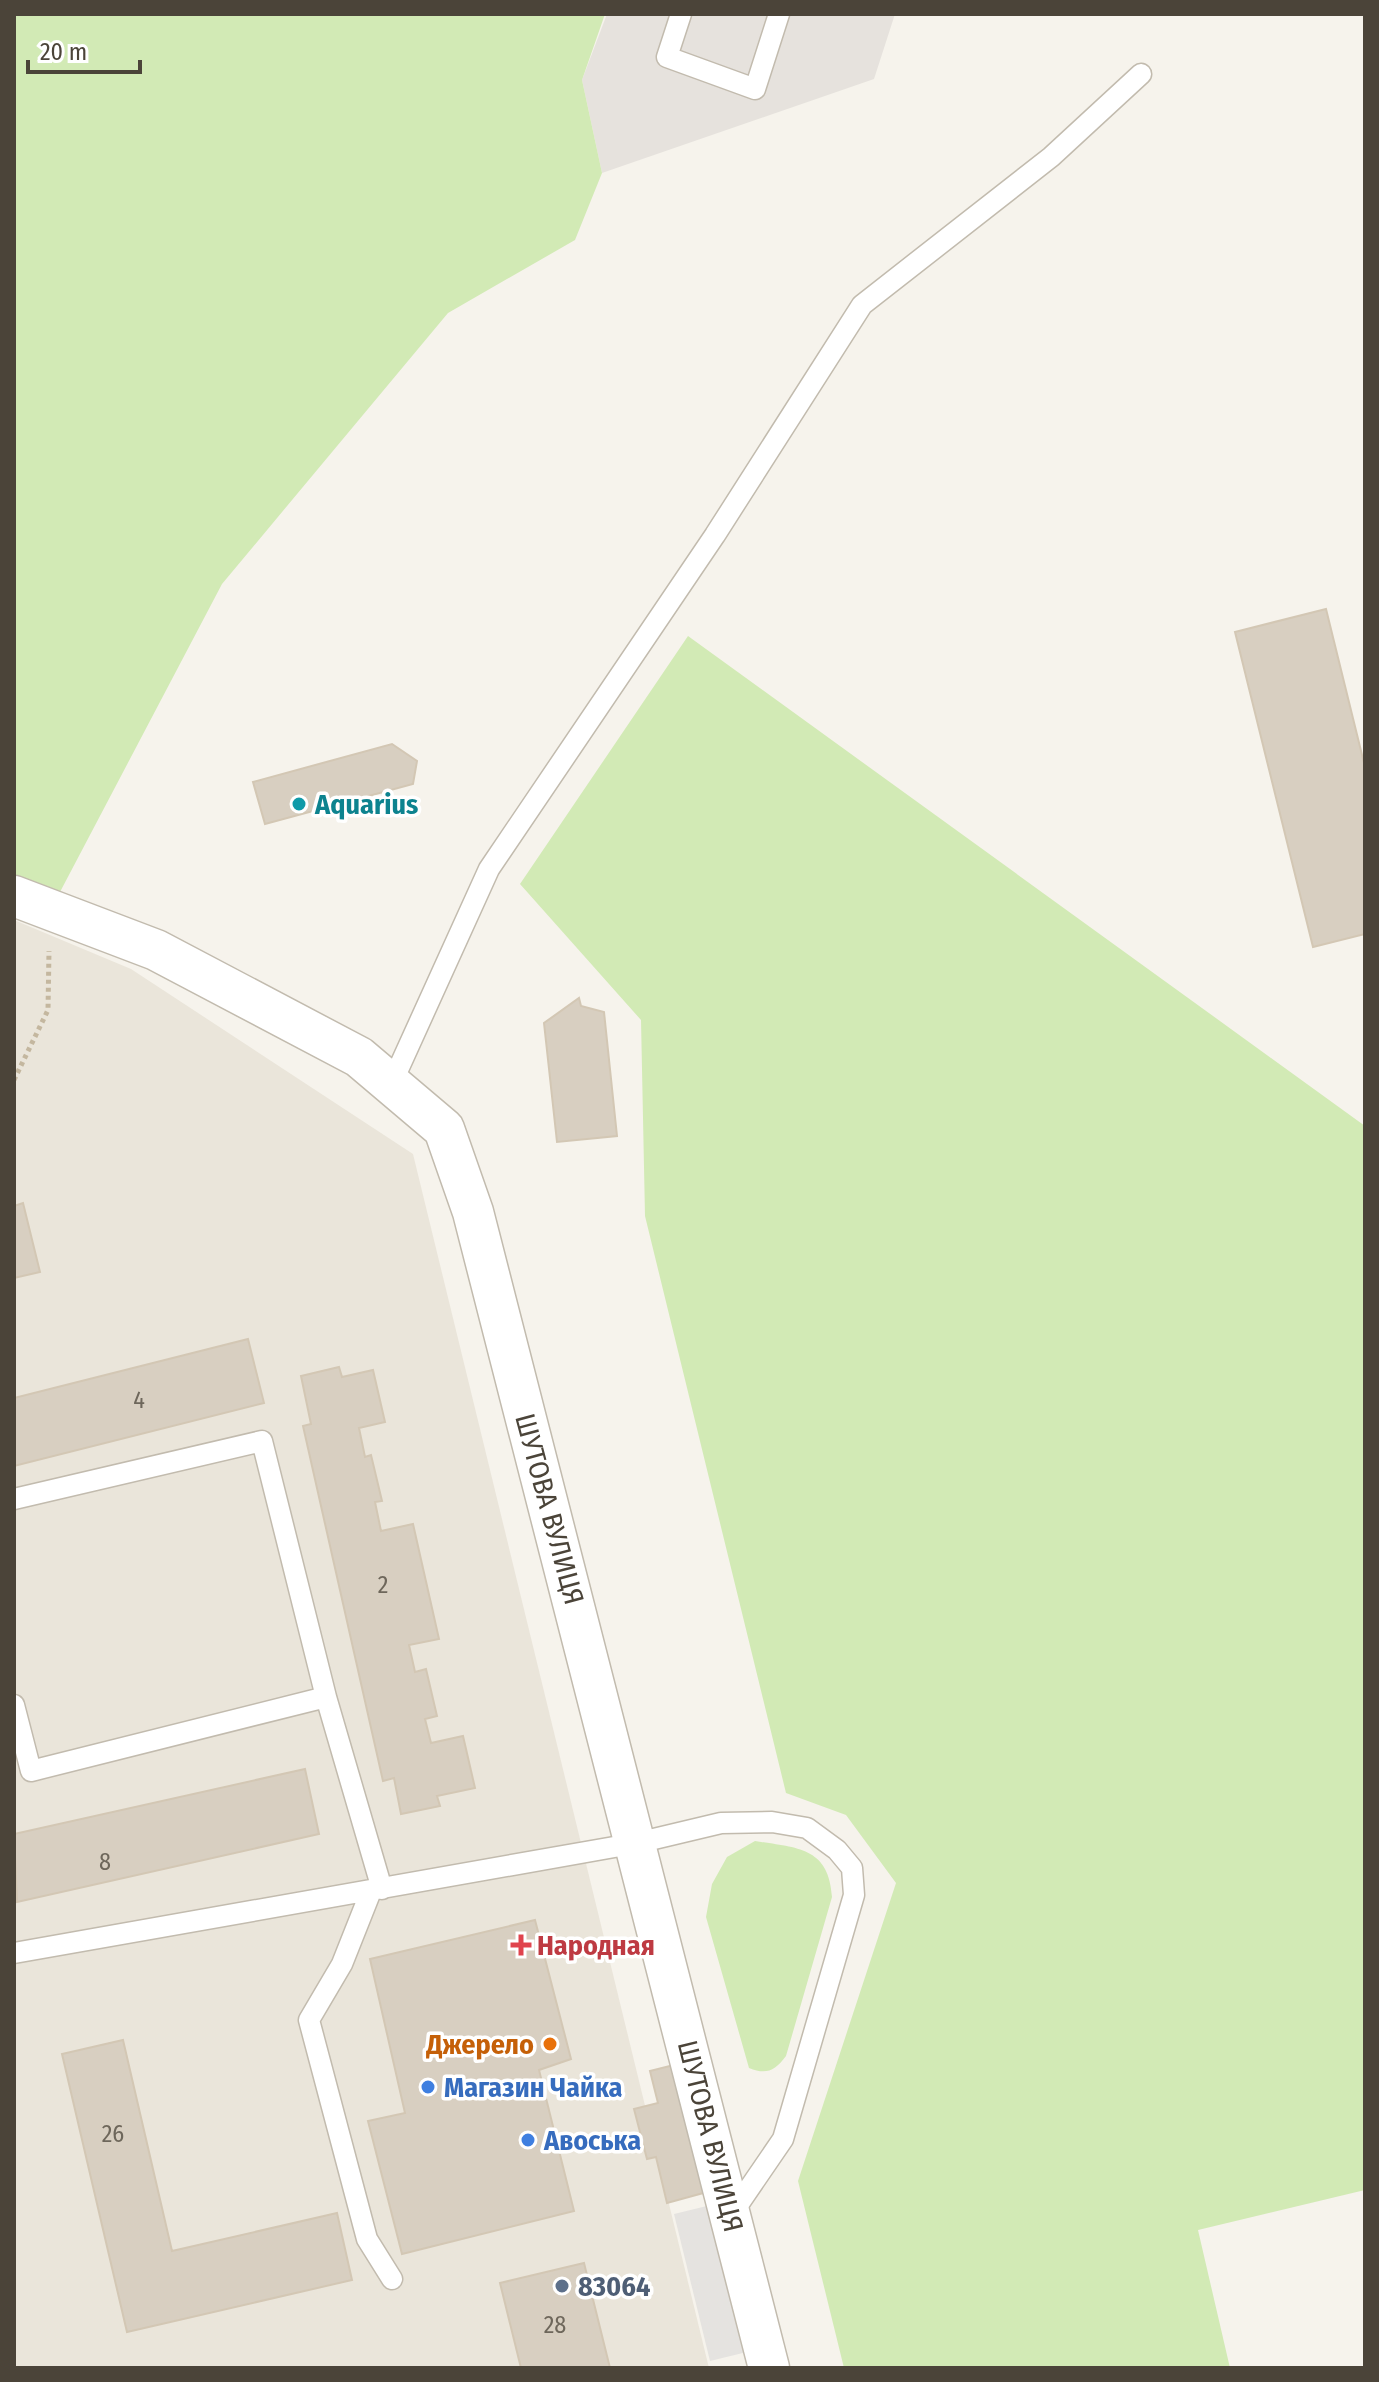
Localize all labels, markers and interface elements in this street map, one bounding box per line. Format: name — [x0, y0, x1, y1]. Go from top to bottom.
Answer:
scale bar — [28, 24, 140, 74]
text: 20 m — [40, 38, 87, 66]
place label: Aquarius — [314, 788, 418, 821]
marker: Aquarius — [290, 795, 308, 813]
house number: 4 — [133, 1386, 145, 1414]
street label: ШУТОВА ВУЛИЦЯ — [508, 1410, 591, 1608]
house number: 2 — [378, 1571, 388, 1599]
house number: 8 — [99, 1848, 111, 1876]
place label: Народная — [537, 1929, 655, 1962]
marker: Народная — [512, 1936, 530, 1954]
place label: Джерело — [425, 2028, 534, 2061]
marker: Джерело — [541, 2035, 559, 2053]
street label: ШУТОВА ВУЛИЦЯ — [671, 2037, 750, 2235]
place label: Магазин Чайка — [444, 2071, 623, 2104]
marker: Магазин Чайка — [419, 2078, 437, 2096]
house number: 26 — [102, 2120, 124, 2148]
place label: Авоська — [543, 2124, 641, 2157]
marker: Авоська — [519, 2131, 537, 2149]
place label: 83064 — [578, 2270, 650, 2303]
marker: 83064 — [553, 2277, 571, 2295]
house number: 28 — [544, 2311, 566, 2339]

